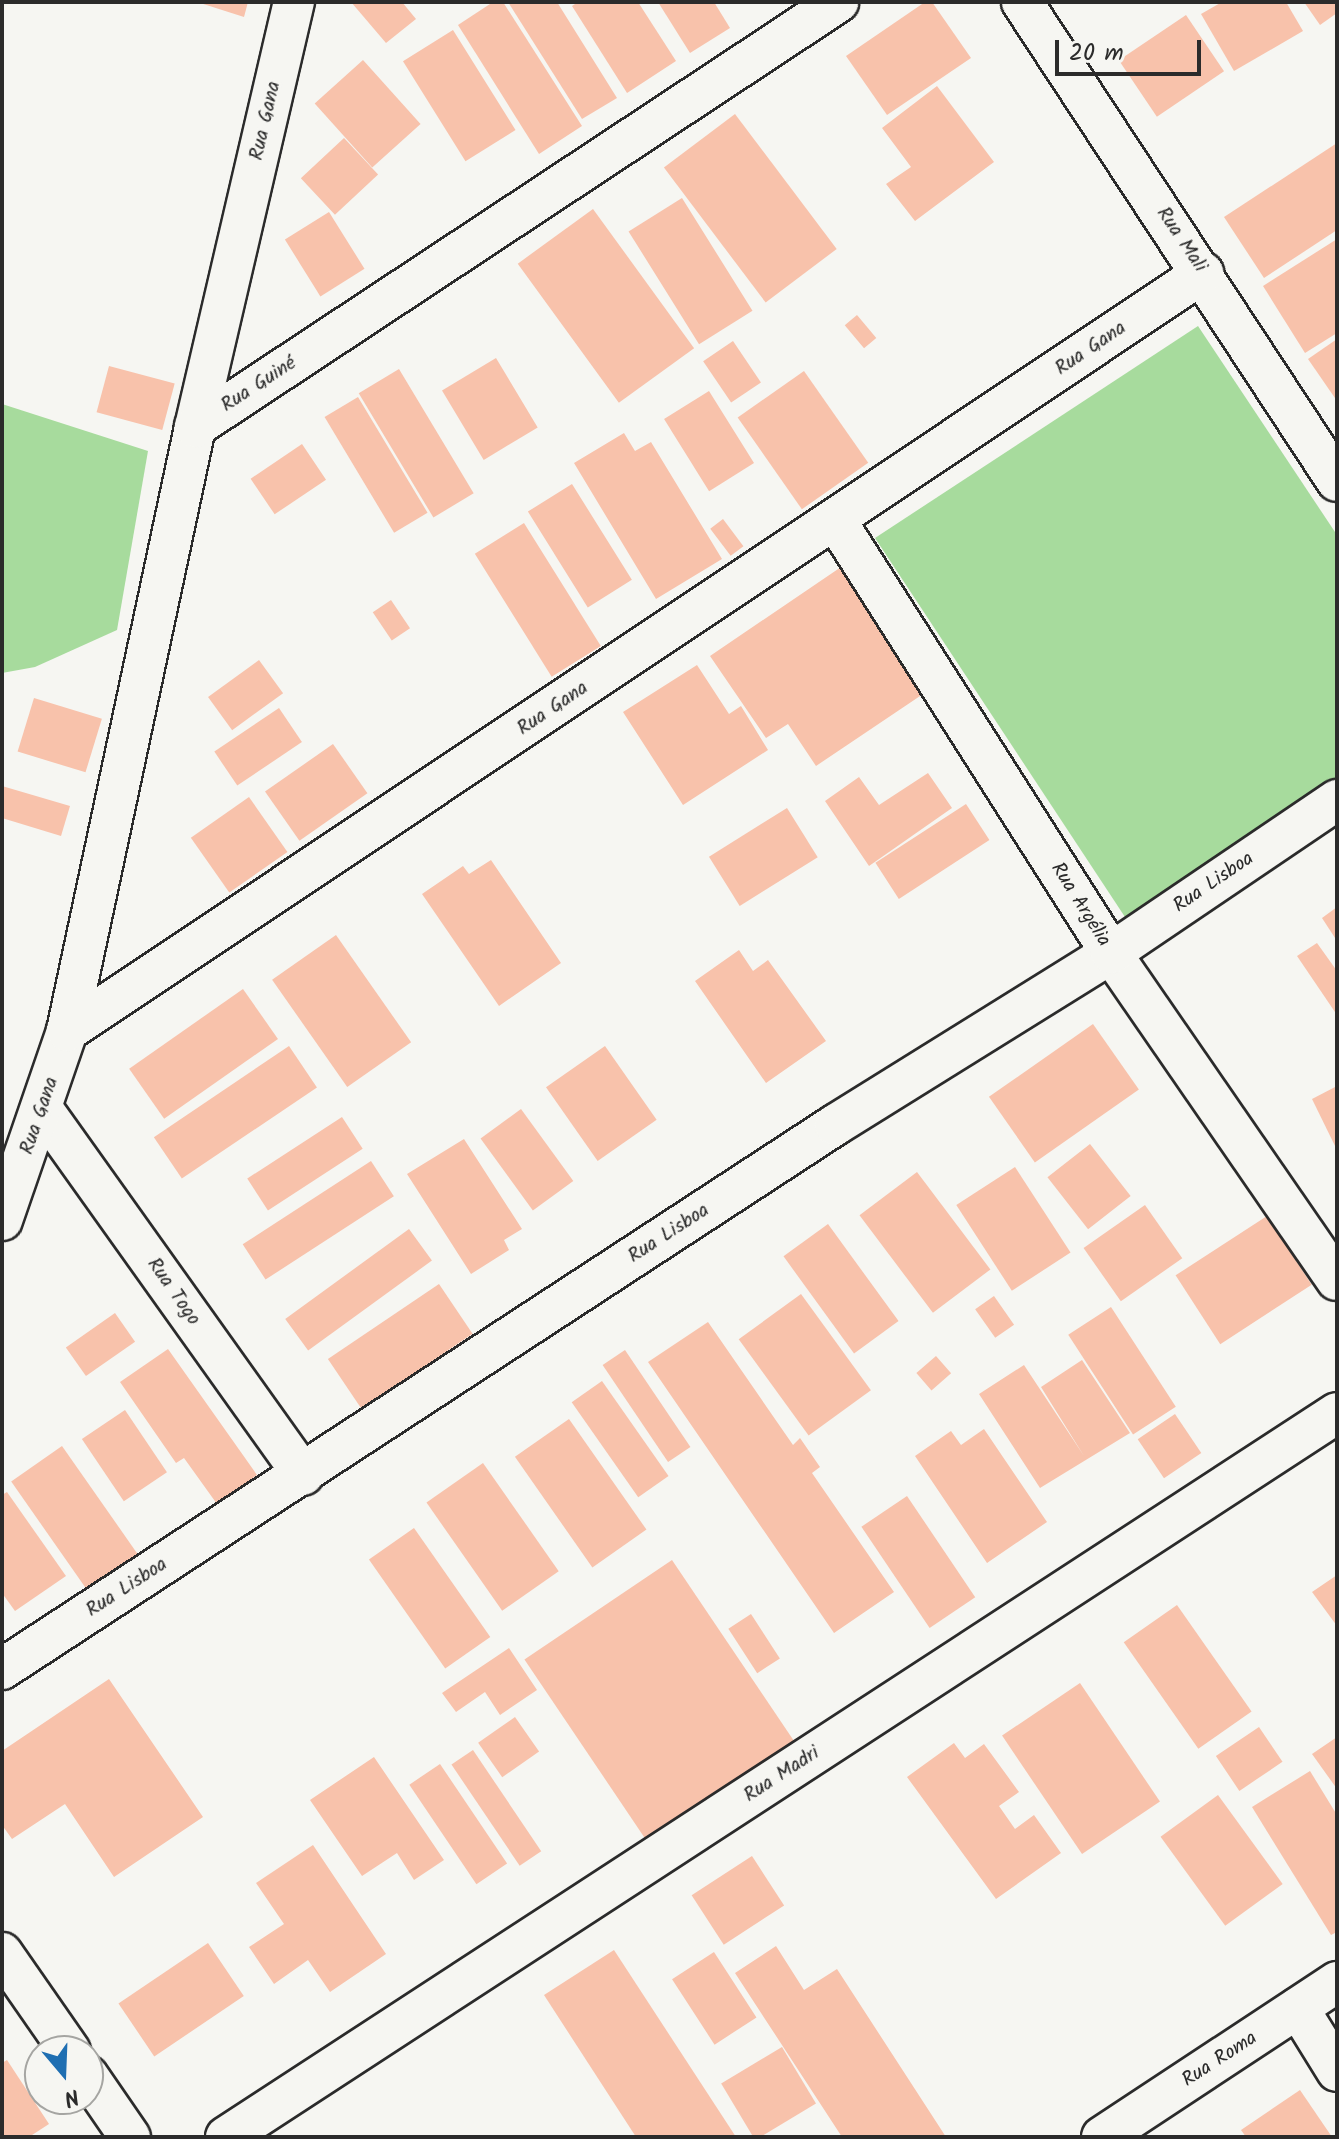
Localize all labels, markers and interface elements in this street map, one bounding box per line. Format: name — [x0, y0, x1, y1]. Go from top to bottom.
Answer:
scale bar — [1059, 24, 1205, 74]
text: 20 m — [1069, 34, 1124, 73]
street label: Rua Gana — [245, 79, 287, 163]
street label: Rua Mali — [1150, 203, 1212, 277]
street label: Rua Gana — [1051, 317, 1131, 381]
street label: Rua Guiné — [217, 352, 301, 418]
street label: Rua Gana — [513, 677, 593, 741]
street label: Rua Lisboa — [1169, 847, 1259, 919]
street label: Rua Argélia — [1045, 858, 1115, 952]
street label: Rua Gana — [16, 1074, 64, 1158]
street label: Rua Lisboa — [624, 1199, 714, 1269]
street label: Rua Togo — [141, 1254, 205, 1330]
street label: Rua Lisboa — [82, 1553, 172, 1623]
street label: Rua Madri — [740, 1742, 824, 1808]
street label: Rua Roma — [1178, 2027, 1262, 2093]
north arrow — [24, 2035, 104, 2115]
text: N — [59, 2077, 84, 2115]

